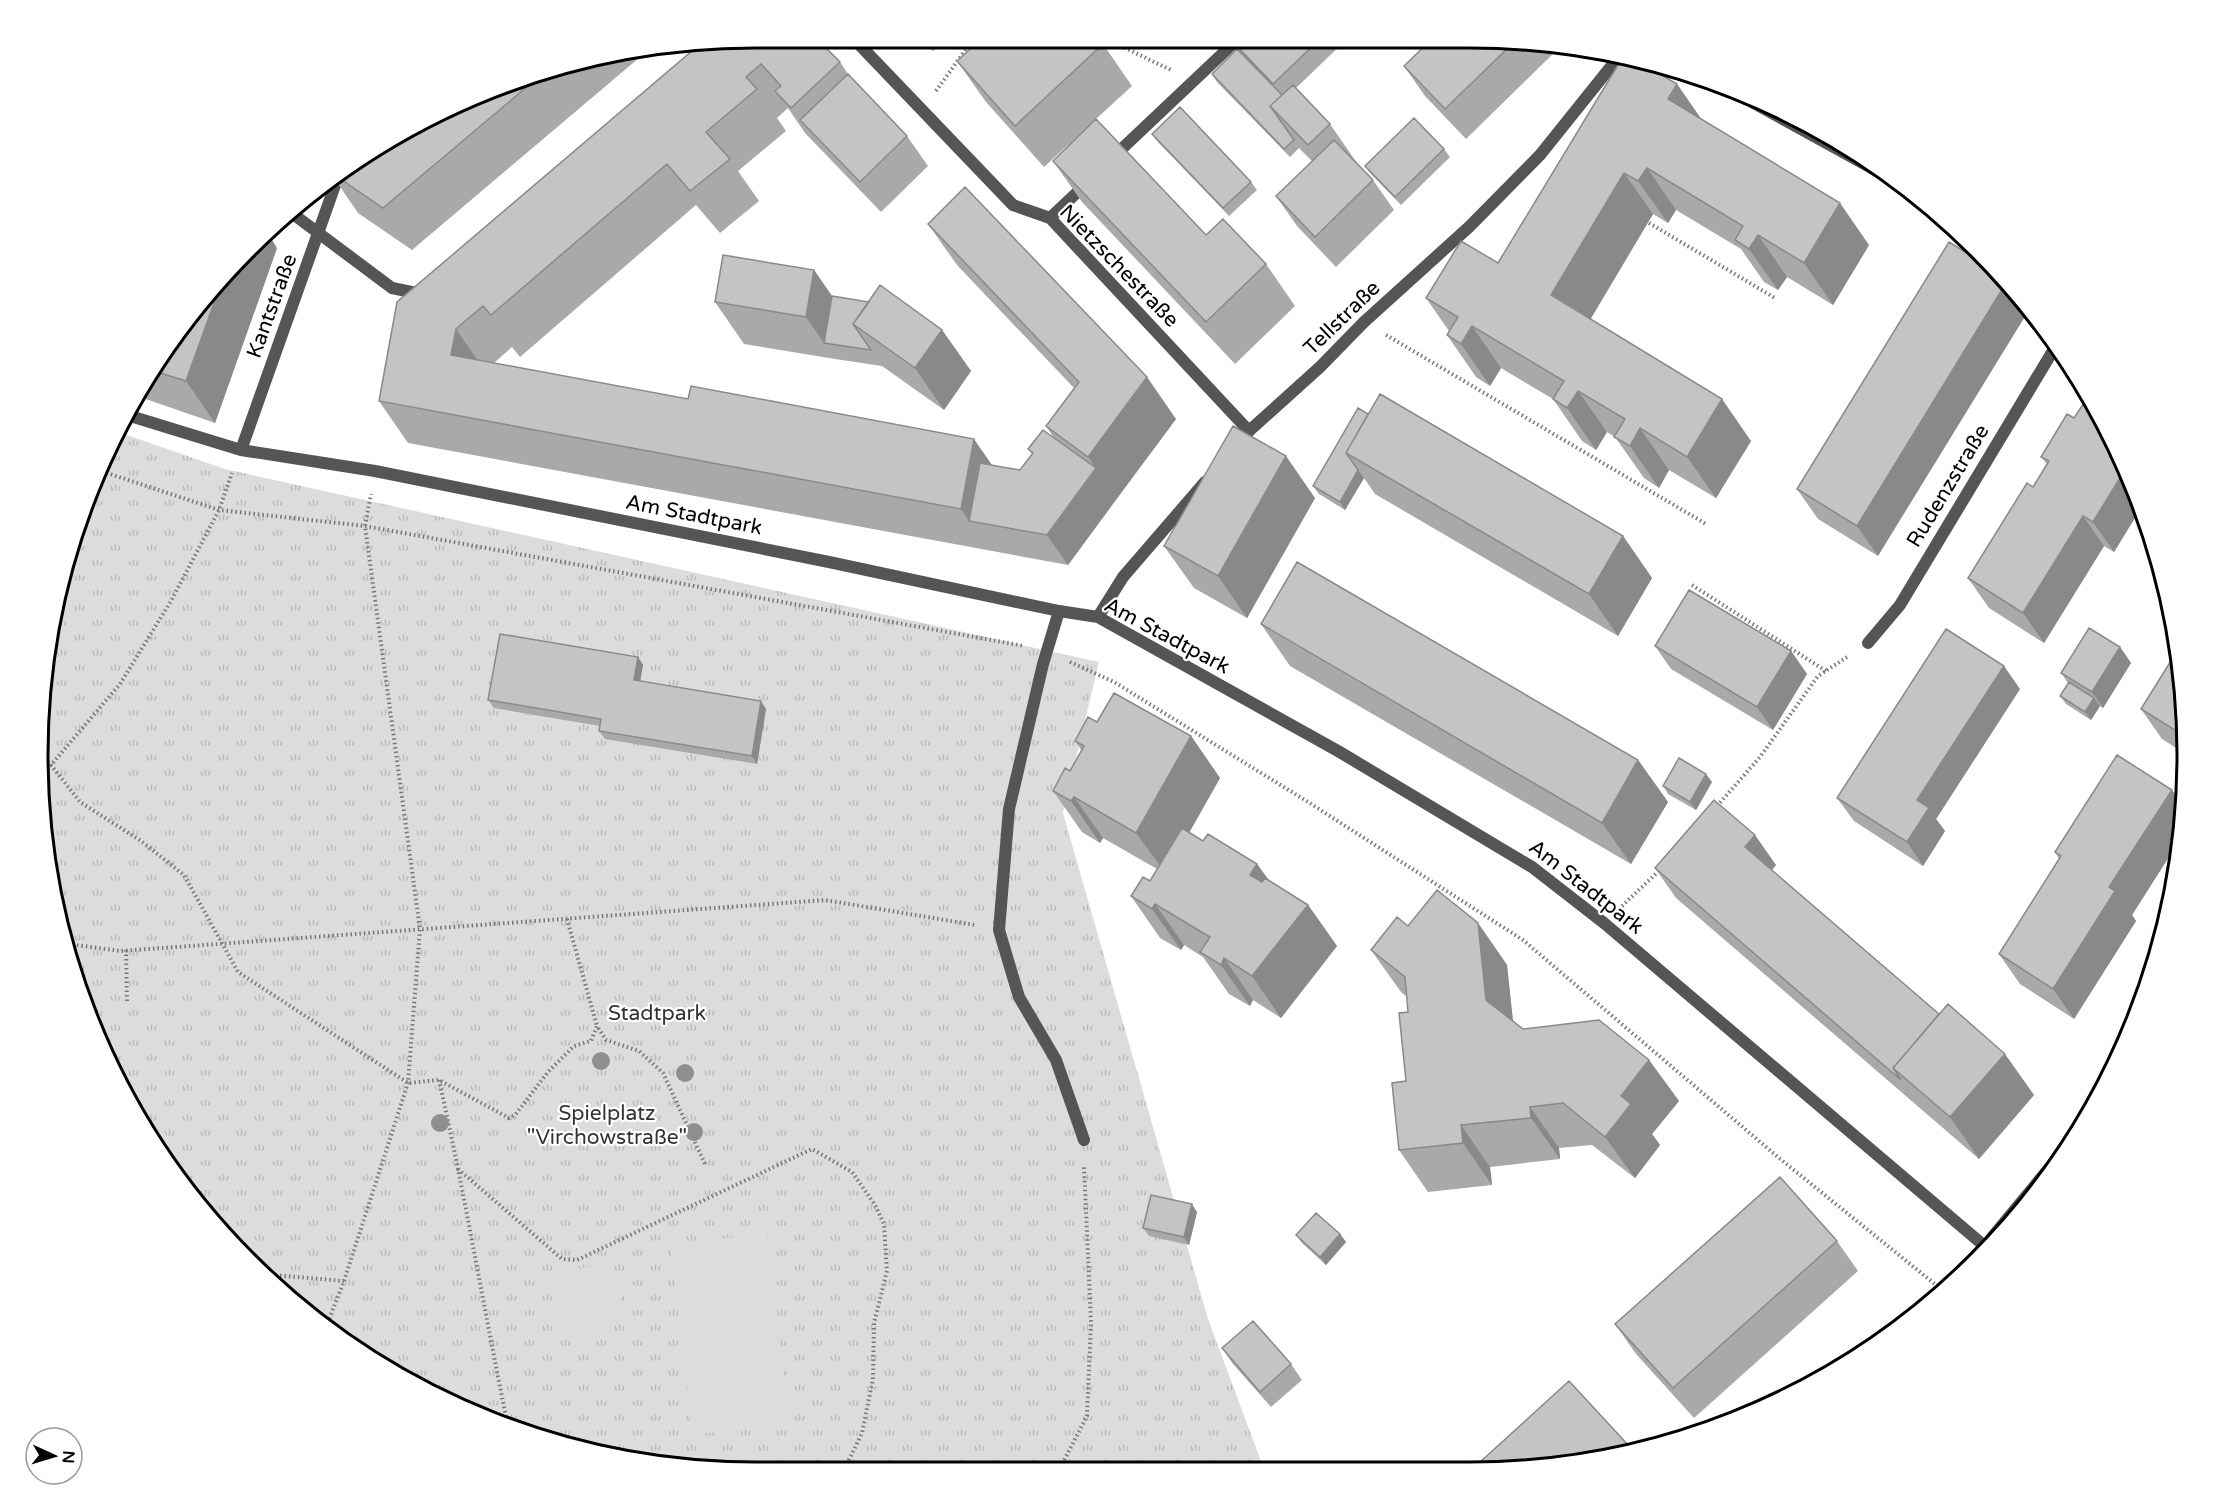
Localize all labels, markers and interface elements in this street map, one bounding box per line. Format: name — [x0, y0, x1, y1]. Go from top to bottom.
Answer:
street label: Nietzschestraße — [1054, 200, 1184, 333]
street label: Kantstraße — [242, 250, 302, 361]
street label: Tellstraße — [1299, 275, 1385, 360]
street label: Rudenzstraße — [1902, 420, 1994, 552]
street label: Am Stadtpark — [624, 490, 764, 540]
street label: Am Stadtpark — [1100, 592, 1234, 680]
street label: Am Stadtpark — [1524, 835, 1648, 939]
park label: Stadtpark — [608, 1001, 706, 1026]
park label: Spielplatz "Virchowstraße" — [527, 1101, 687, 1150]
north arrow — [24, 1426, 84, 1486]
text: N — [58, 1450, 78, 1464]

